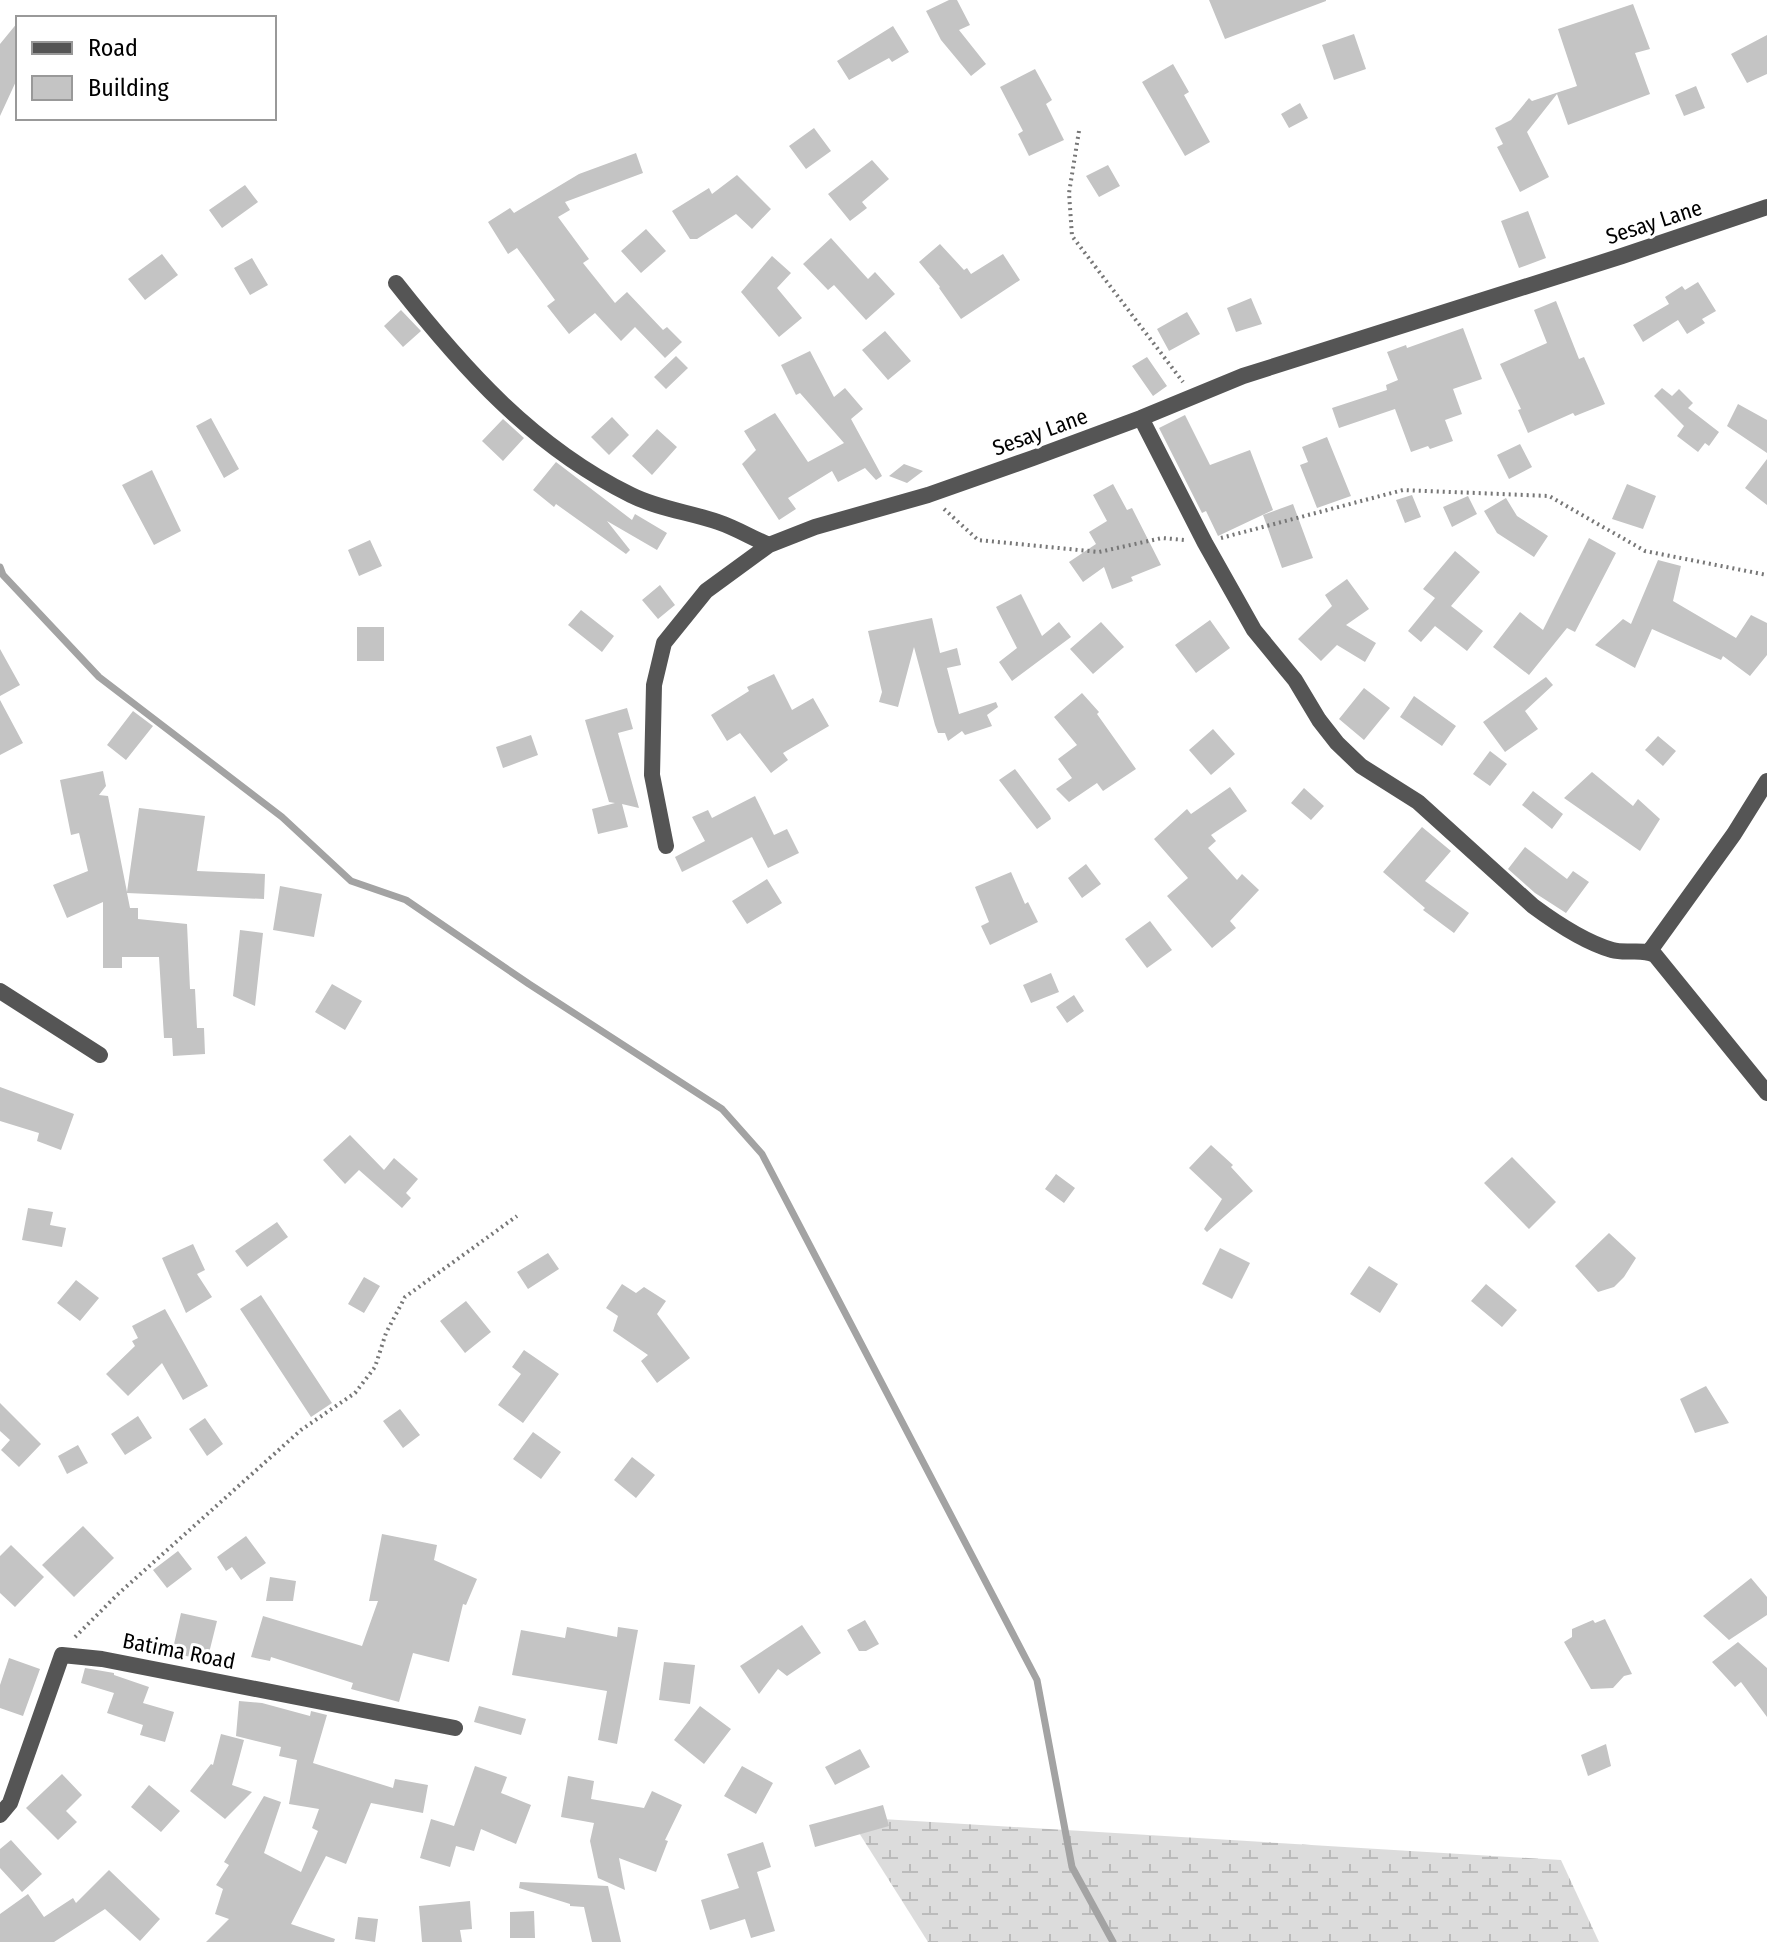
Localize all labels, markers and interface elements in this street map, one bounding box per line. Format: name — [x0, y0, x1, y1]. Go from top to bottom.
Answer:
legend — [16, 16, 276, 120]
text: Road — [88, 34, 138, 62]
text: Building — [88, 74, 170, 102]
street label: Sesay Lane — [1603, 194, 1705, 250]
street label: Sesay Lane — [989, 402, 1091, 462]
street label: Batima Road — [120, 1627, 238, 1675]

